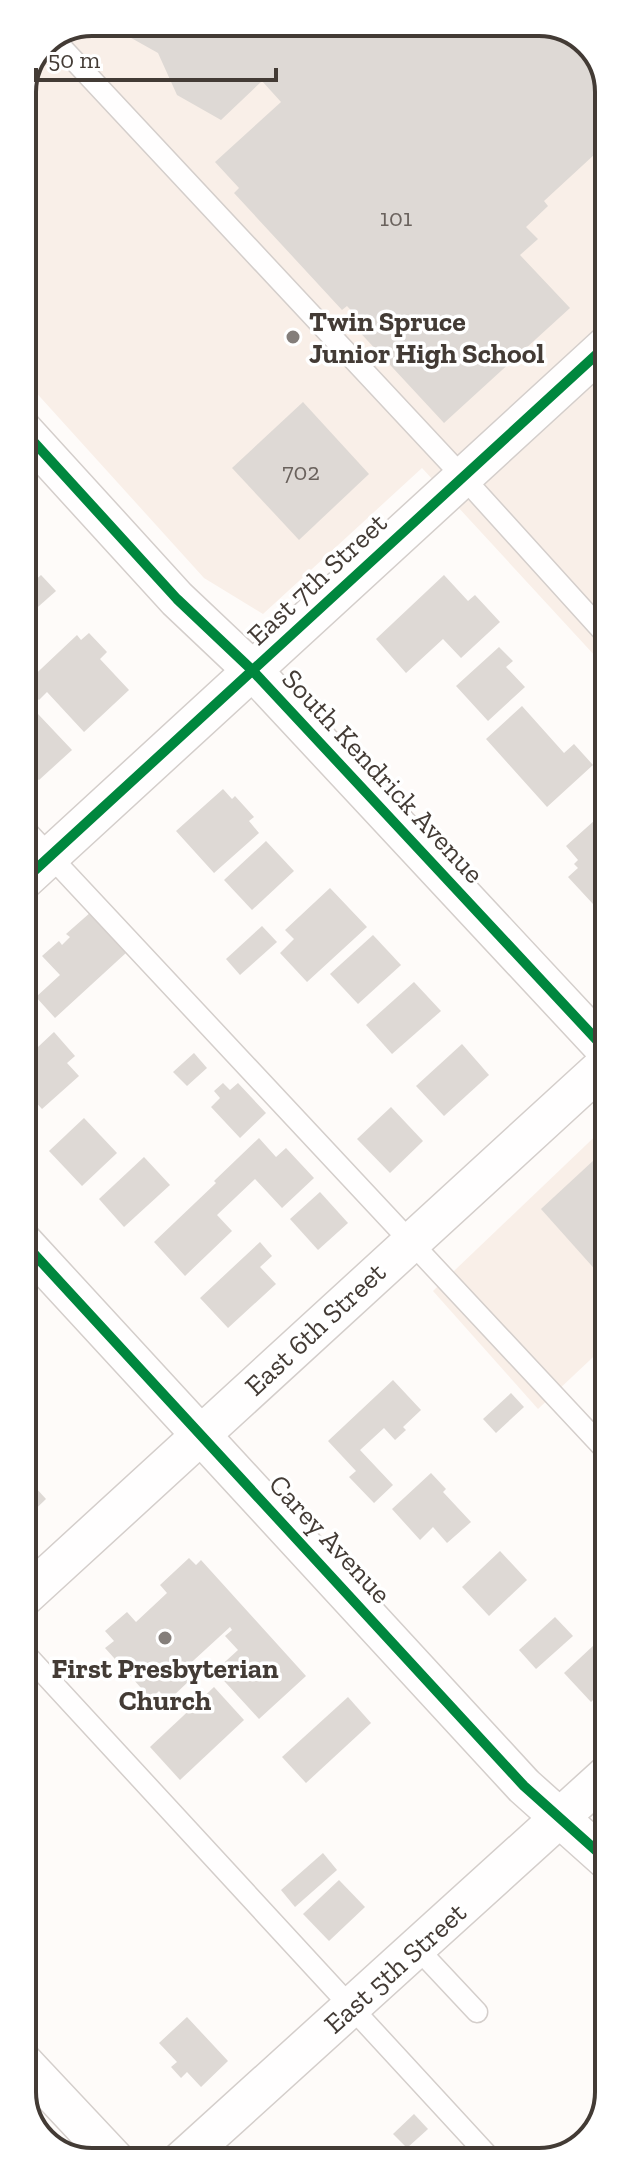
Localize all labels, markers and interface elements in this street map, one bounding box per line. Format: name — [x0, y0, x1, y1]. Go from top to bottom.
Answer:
scale bar — [36, 32, 276, 82]
text: 50 m — [48, 45, 101, 74]
house number: 101 — [380, 203, 412, 232]
place label: Twin Spruce Junior High School — [309, 305, 544, 370]
marker: Twin Spruce Junior High School — [284, 328, 302, 346]
house number: 702 — [282, 457, 320, 486]
street label: East 7th Street — [241, 506, 394, 652]
street label: South Kendrick Avenue — [275, 662, 491, 890]
street label: East 6th Street — [238, 1255, 392, 1402]
street label: Carey Avenue — [262, 1468, 398, 1610]
marker: First Presbyterian Church — [156, 1629, 174, 1647]
place label: First Presbyterian Church — [51, 1652, 279, 1717]
street label: East 5th Street — [317, 1895, 473, 2040]

